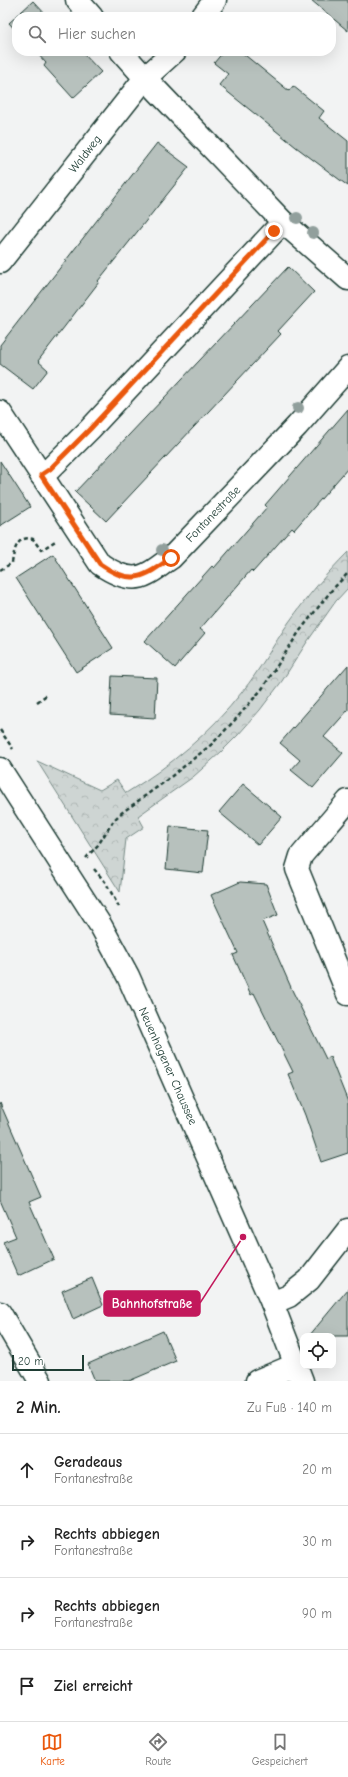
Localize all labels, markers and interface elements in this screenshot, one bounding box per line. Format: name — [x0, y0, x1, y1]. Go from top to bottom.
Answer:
search box — [12, 12, 336, 56]
icon: search — [26, 23, 48, 45]
text: Hier suchen — [58, 25, 136, 43]
street label: Waldweg — [66, 132, 104, 176]
route end — [265, 222, 283, 240]
street label: Fontanestraße — [183, 483, 243, 545]
route start — [162, 549, 180, 567]
street label: Neuenhagener Chaussee — [136, 1005, 200, 1127]
callout: Bahnhofstraße — [104, 1291, 200, 1316]
text: Bahnhofstraße — [112, 1296, 193, 1311]
map controls — [300, 1333, 336, 1369]
button: locate — [300, 1333, 336, 1369]
scale bar — [12, 1353, 84, 1372]
text: 20 m — [18, 1355, 43, 1368]
text: 2 Min. — [16, 1398, 61, 1417]
text: Zu Fuß · 140 m — [247, 1400, 332, 1415]
text: Geradeaus — [54, 1453, 122, 1471]
icon: ahead — [16, 1459, 38, 1481]
text: 20 m — [302, 1462, 332, 1477]
text: Fontanestraße — [54, 1471, 133, 1486]
text: Rechts abbiegen — [54, 1525, 160, 1543]
icon: right — [16, 1531, 38, 1553]
text: 30 m — [302, 1534, 332, 1549]
text: Fontanestraße — [54, 1543, 133, 1558]
text: Rechts abbiegen — [54, 1597, 160, 1615]
icon: right — [16, 1603, 38, 1625]
text: 90 m — [302, 1606, 332, 1621]
text: Fontanestraße — [54, 1615, 133, 1630]
icon: arrive — [16, 1675, 38, 1697]
text: Ziel erreicht — [54, 1677, 132, 1695]
tab: Karte — [40, 1731, 65, 1768]
tab: Route — [145, 1731, 171, 1768]
tab: Gespeichert — [252, 1731, 308, 1768]

